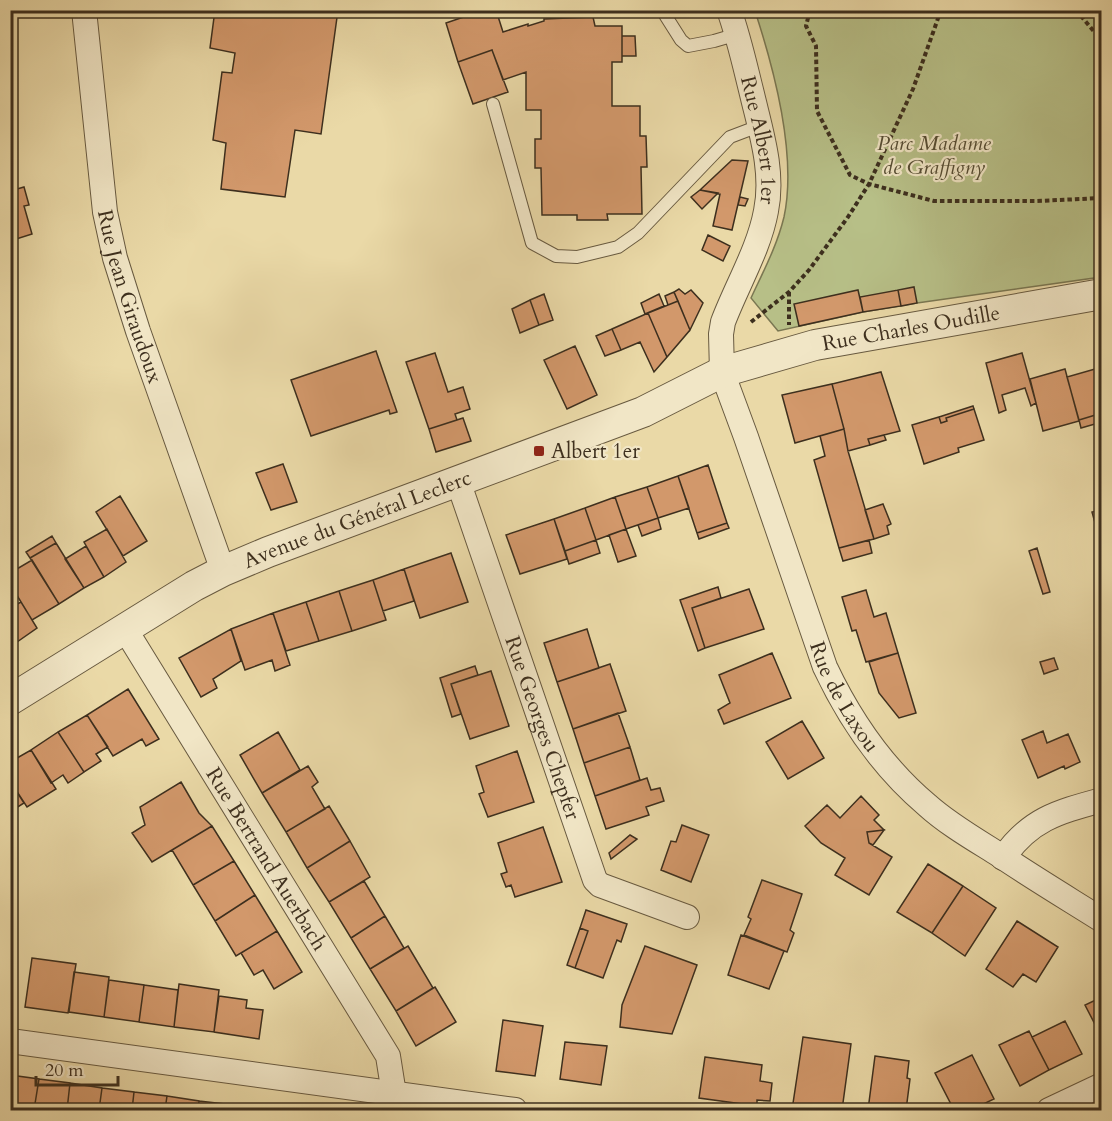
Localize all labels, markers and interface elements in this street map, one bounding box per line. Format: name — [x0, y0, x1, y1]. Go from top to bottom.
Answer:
street label: Rue Albert 1er — [734, 73, 783, 206]
park label: Parc Madame de Graffigny — [877, 129, 992, 182]
street label: Rue Jean Giraudoux — [90, 207, 170, 388]
street label: Rue Charles Oudille — [820, 298, 1002, 358]
place label: Albert 1er — [551, 437, 640, 466]
marker: Albert 1er — [532, 444, 546, 458]
street label: Avenue du Général Leclerc — [239, 463, 475, 575]
street label: Rue Georges Chepfer — [498, 632, 588, 824]
street label: Rue de Laxou — [803, 637, 886, 758]
street label: Rue Bertrand Auerbach — [199, 762, 334, 956]
scale bar — [36, 1049, 118, 1087]
text: 20 m — [45, 1058, 84, 1083]

